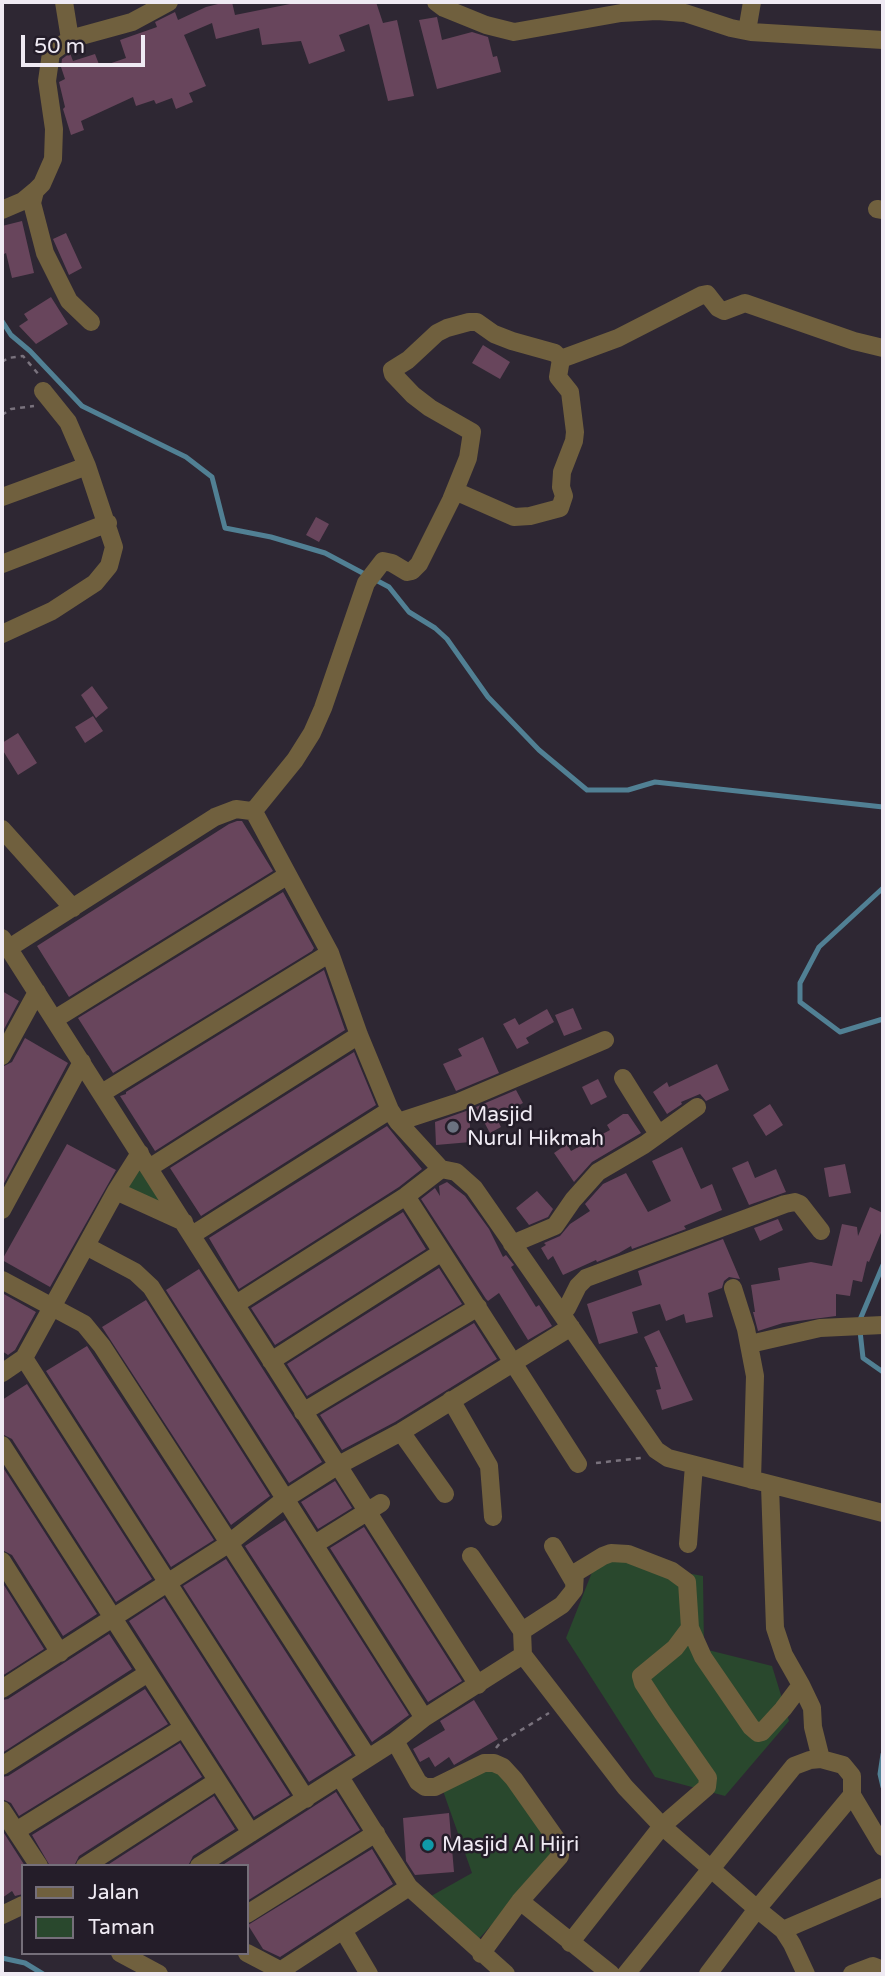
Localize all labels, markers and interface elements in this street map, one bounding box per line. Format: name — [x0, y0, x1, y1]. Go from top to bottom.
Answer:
scale bar — [24, 21, 149, 65]
text: 50 m — [34, 34, 85, 59]
place label: Masjid Nurul Hikmah — [467, 1102, 604, 1152]
marker: Masjid Nurul Hikmah — [445, 1119, 461, 1135]
place label: Masjid Al Hijri — [442, 1832, 579, 1858]
marker: Masjid Al Hijri — [420, 1837, 436, 1853]
legend — [21, 1864, 248, 1955]
text: Jalan — [88, 1880, 139, 1905]
text: Taman — [88, 1915, 155, 1940]

